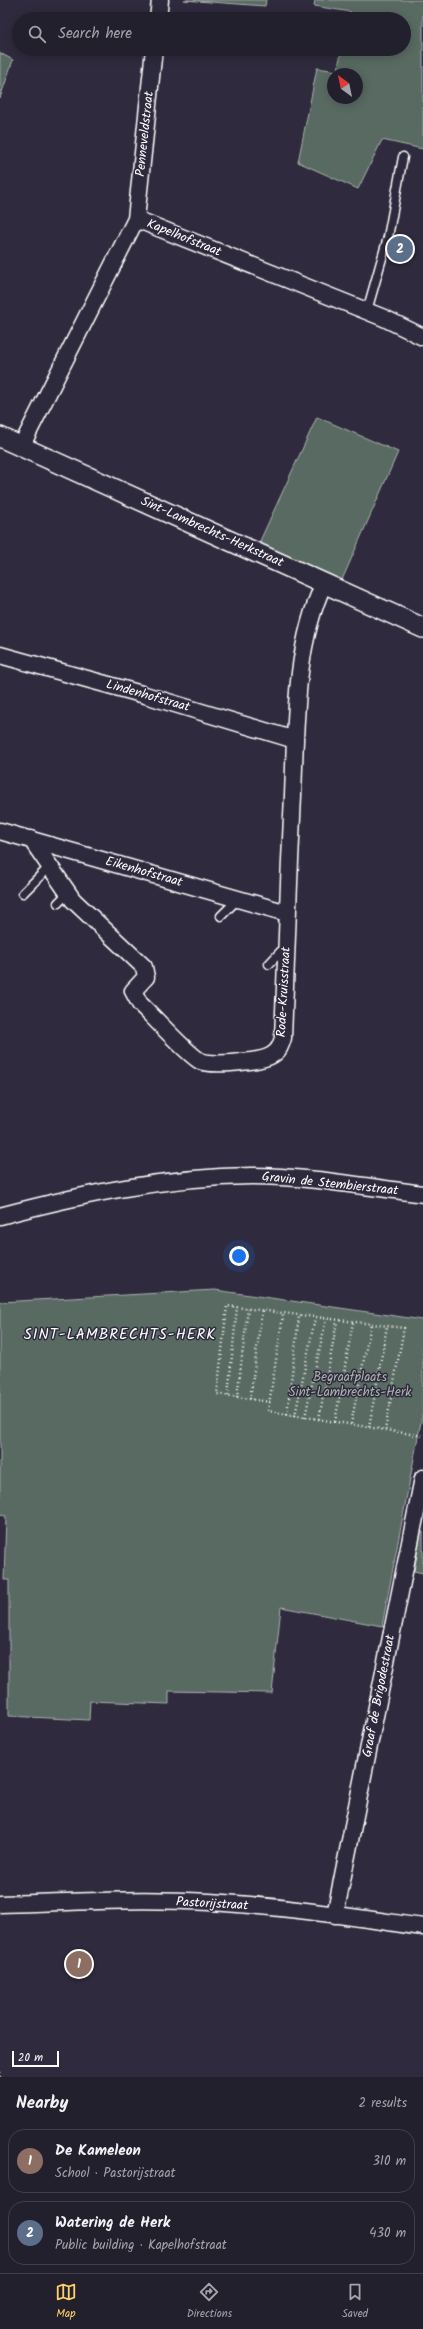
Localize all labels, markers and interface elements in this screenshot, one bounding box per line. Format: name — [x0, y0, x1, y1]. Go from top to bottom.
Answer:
search box — [12, 12, 411, 56]
text: Search here — [58, 22, 132, 46]
icon: search — [26, 23, 48, 45]
north arrow — [327, 68, 363, 104]
street label: Penneveldstraat — [130, 89, 160, 178]
street label: Kapelhofstraat — [144, 213, 225, 263]
pin: 2 — [387, 234, 413, 264]
street label: Sint-Lambrechts-Herkstraat — [137, 491, 288, 573]
street label: Lindenhofstraat — [104, 674, 193, 718]
street label: Eikenhofstraat — [103, 851, 186, 893]
street label: Rode-Kruisstraat — [271, 945, 297, 1038]
street label: Gravin de Stembierstraat — [261, 1166, 400, 1202]
your location — [229, 1246, 249, 1266]
district label: SINT-LAMBRECHTS-HERK — [24, 1323, 216, 1347]
park label: Begraafplaats Sint-Lambrechts-Herk — [289, 1367, 412, 1403]
street label: Graaf de Brigodestraat — [357, 1632, 401, 1759]
street label: Pastorijstraat — [175, 1892, 250, 1916]
pin: 1 — [66, 1949, 92, 1979]
scale bar — [12, 2049, 59, 2068]
text: 20 m — [18, 2049, 43, 2067]
text: Nearby — [16, 2090, 68, 2117]
text: 2 results — [359, 2093, 407, 2114]
text: De Kameleon — [55, 2139, 141, 2163]
text: 1 — [28, 2151, 32, 2172]
text: 310 m — [372, 2151, 406, 2172]
text: School · Pastorijstraat — [55, 2163, 176, 2184]
text: Watering de Herk — [55, 2211, 170, 2235]
text: 2 — [26, 2223, 34, 2244]
text: 430 m — [369, 2223, 406, 2244]
text: Public building · Kapelhofstraat — [55, 2235, 227, 2256]
tab: Map — [55, 2281, 77, 2323]
tab: Directions — [187, 2281, 232, 2323]
tab: Saved — [342, 2281, 368, 2323]

